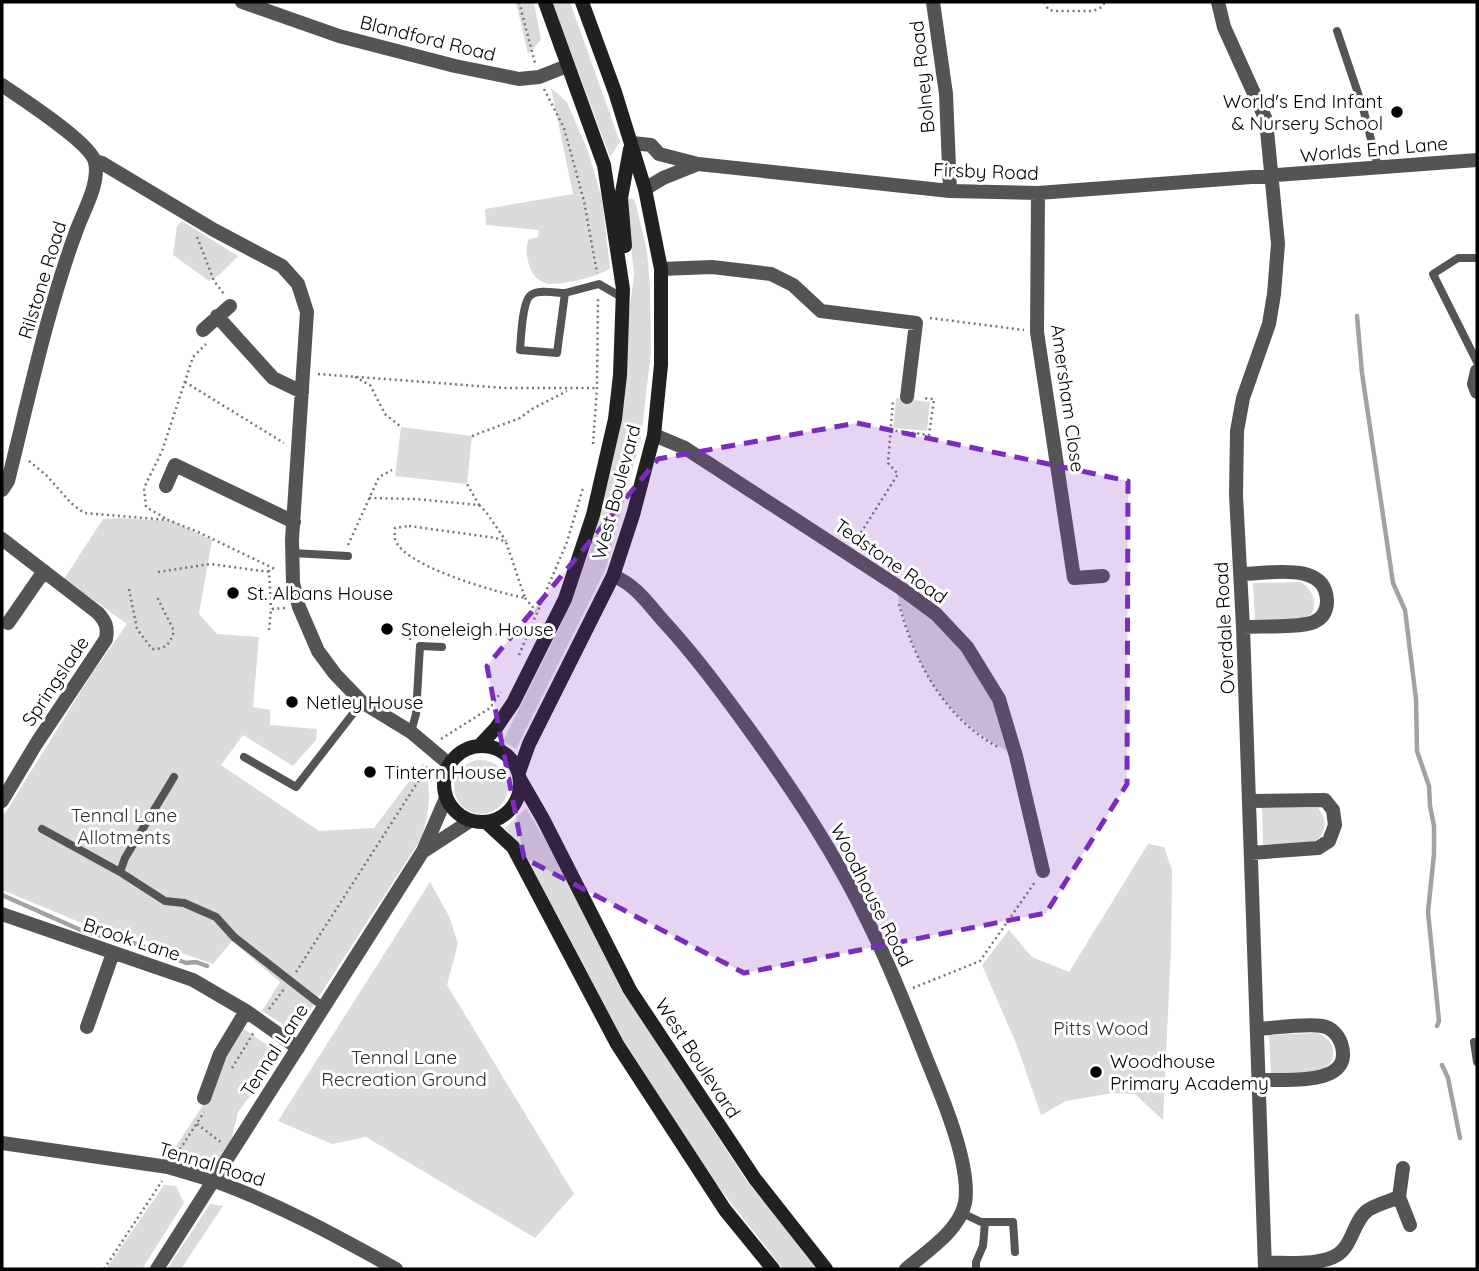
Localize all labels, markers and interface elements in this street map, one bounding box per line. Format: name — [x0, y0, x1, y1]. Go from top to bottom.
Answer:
street label: Blandford Road — [358, 10, 498, 66]
street label: Bolney Road — [904, 20, 940, 134]
place label: World's End Infant & Nursery School — [1223, 89, 1383, 135]
marker: World's End Infant & Nursery School — [1389, 104, 1405, 120]
street label: Worlds End Lane — [1299, 131, 1449, 167]
street label: Firsby Road — [933, 157, 1039, 185]
street label: Rilstone Road — [13, 218, 71, 342]
street label: Amersham Close — [1046, 322, 1090, 474]
street label: West Boulevard — [586, 422, 646, 562]
street label: Tedstone Road — [830, 513, 952, 609]
street label: Overdale Road — [1209, 561, 1239, 695]
place label: St. Albans House — [247, 581, 393, 605]
marker: St. Albans House — [225, 585, 241, 601]
place label: Stoneleigh House — [401, 617, 554, 641]
marker: Stoneleigh House — [379, 621, 395, 637]
street label: Springslade — [16, 631, 94, 731]
place label: Netley House — [306, 690, 423, 714]
marker: Netley House — [284, 694, 300, 710]
place label: Tintern House — [384, 760, 507, 784]
marker: Tintern House — [362, 764, 378, 780]
park label: Tennal Lane Allotments — [71, 803, 177, 849]
street label: Woodhouse Road — [826, 819, 918, 971]
street label: Brook Lane — [80, 912, 184, 966]
street label: West Boulevard — [650, 993, 746, 1123]
street label: Tennal Lane — [235, 999, 313, 1101]
park label: Pitts Wood — [1053, 1016, 1149, 1040]
park label: Tennal Lane Recreation Ground — [321, 1045, 487, 1091]
place label: Woodhouse Primary Academy — [1110, 1049, 1269, 1095]
marker: Woodhouse Primary Academy — [1088, 1064, 1104, 1080]
street label: Tennal Road — [156, 1136, 268, 1192]

